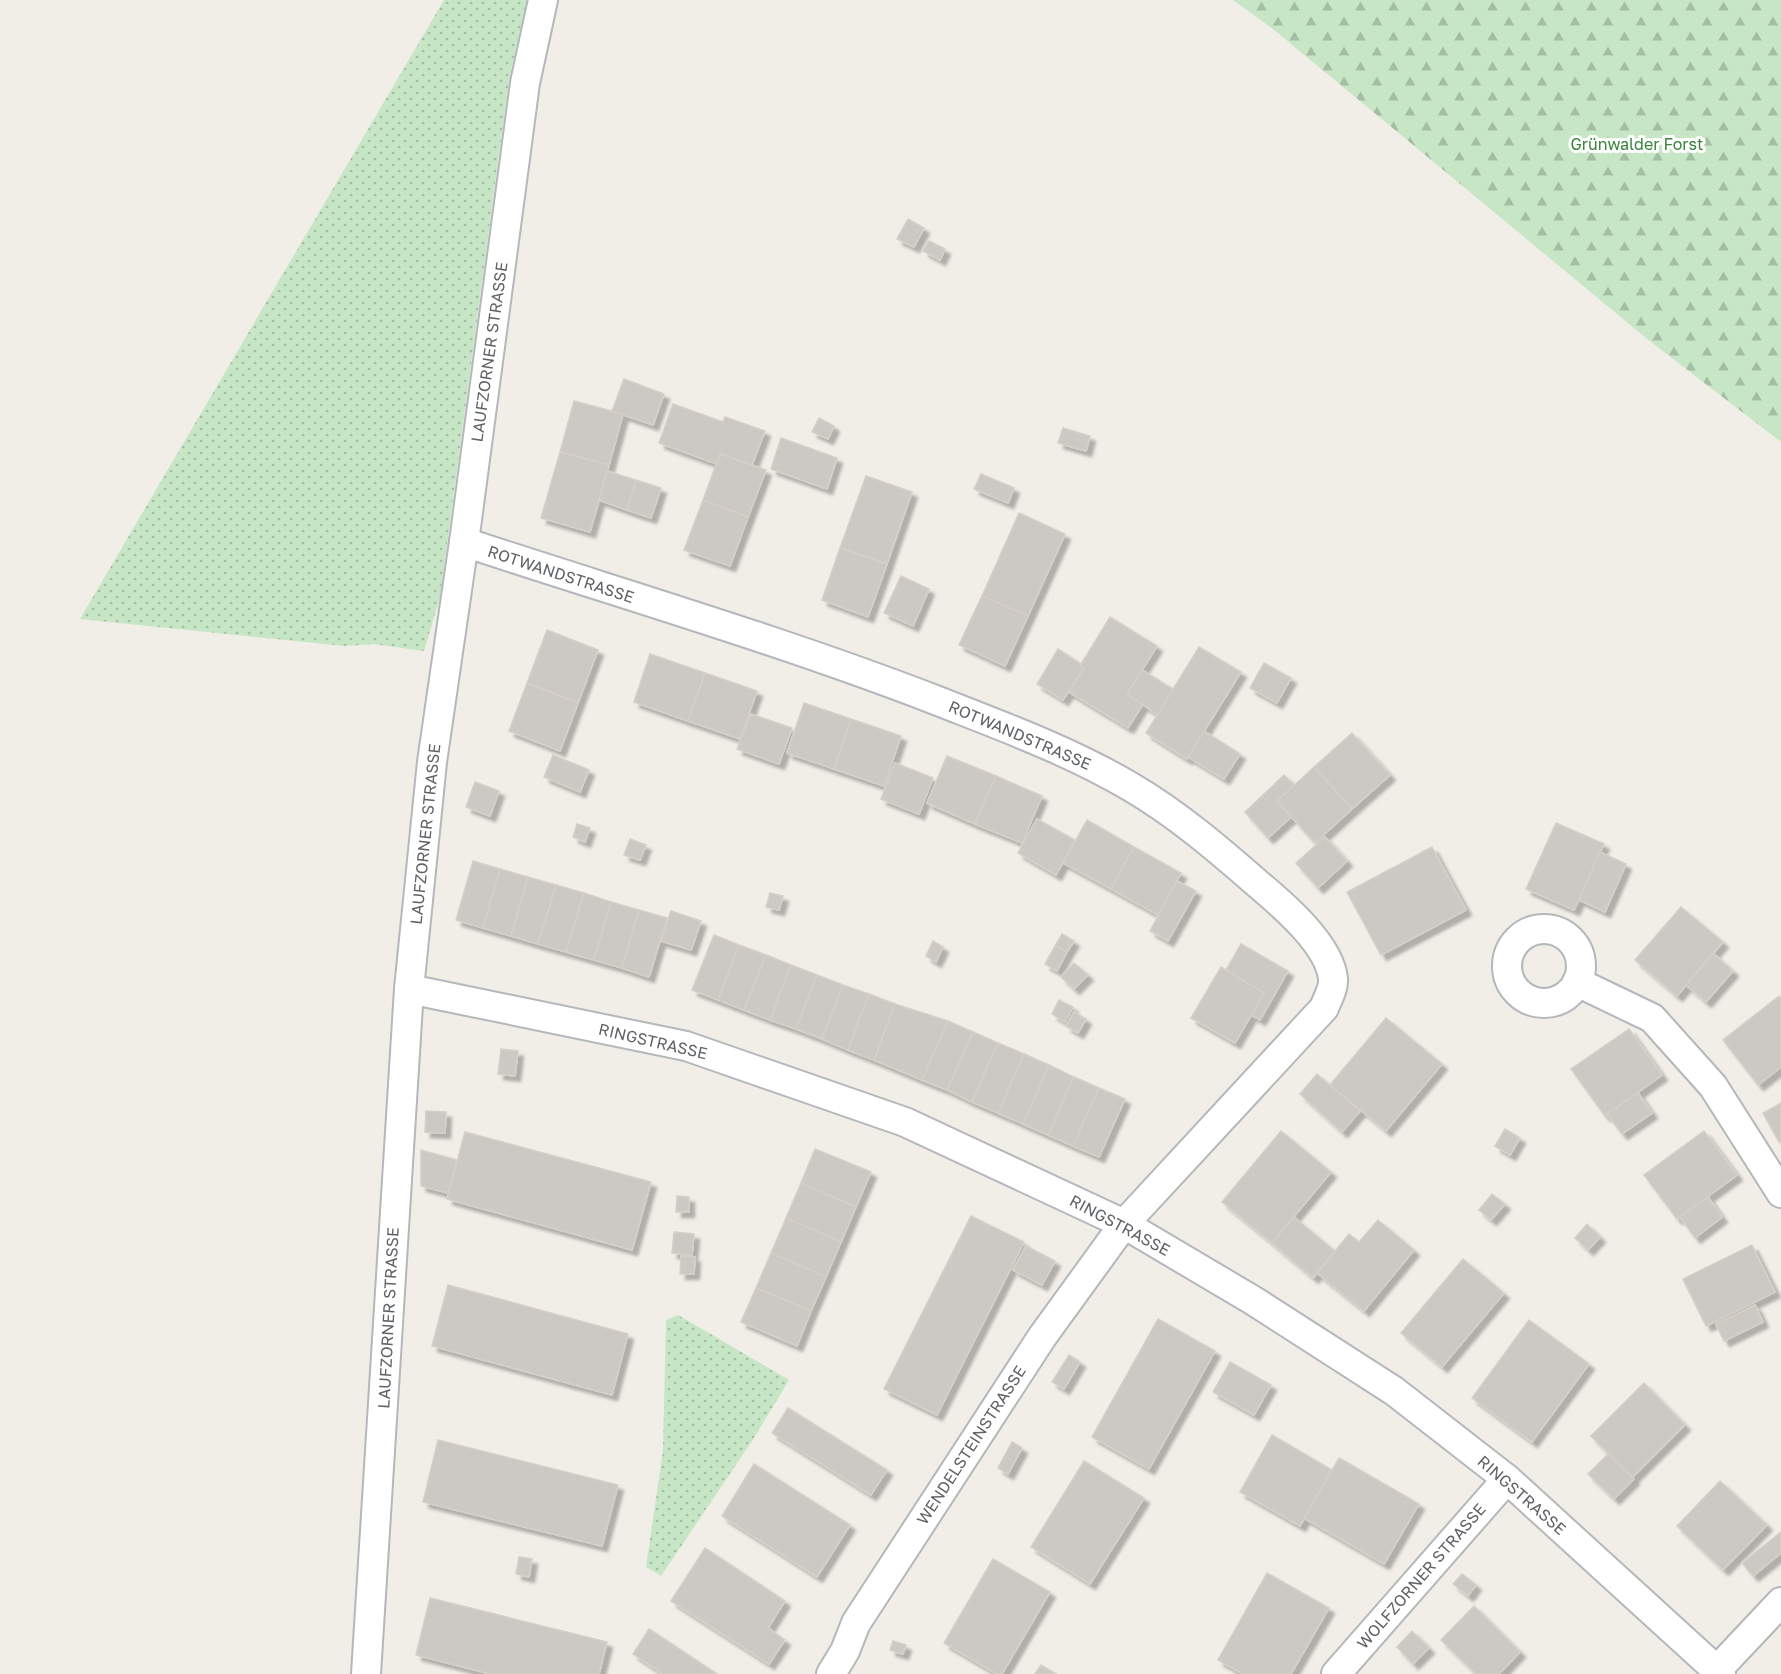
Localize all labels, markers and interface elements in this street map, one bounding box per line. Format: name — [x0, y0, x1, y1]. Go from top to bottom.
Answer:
park label: Grünwalder Forst — [1571, 134, 1703, 154]
street label: LAUFZORNER STRASSE — [466, 261, 512, 443]
street label: ROTWANDSTRASSE — [485, 541, 637, 607]
street label: ROTWANDSTRASSE — [946, 696, 1094, 774]
street label: LAUFZORNER STRASSE — [406, 743, 444, 925]
street label: RINGSTRASSE — [597, 1019, 709, 1063]
street label: RINGSTRASSE — [1066, 1190, 1174, 1260]
street label: LAUFZORNER STRASSE — [373, 1227, 403, 1409]
street label: WENDELSTEINSTRASSE — [912, 1362, 1030, 1528]
street label: RINGSTRASSE — [1474, 1451, 1570, 1539]
street label: WOLFZORNER STRASSE — [1352, 1499, 1490, 1653]

